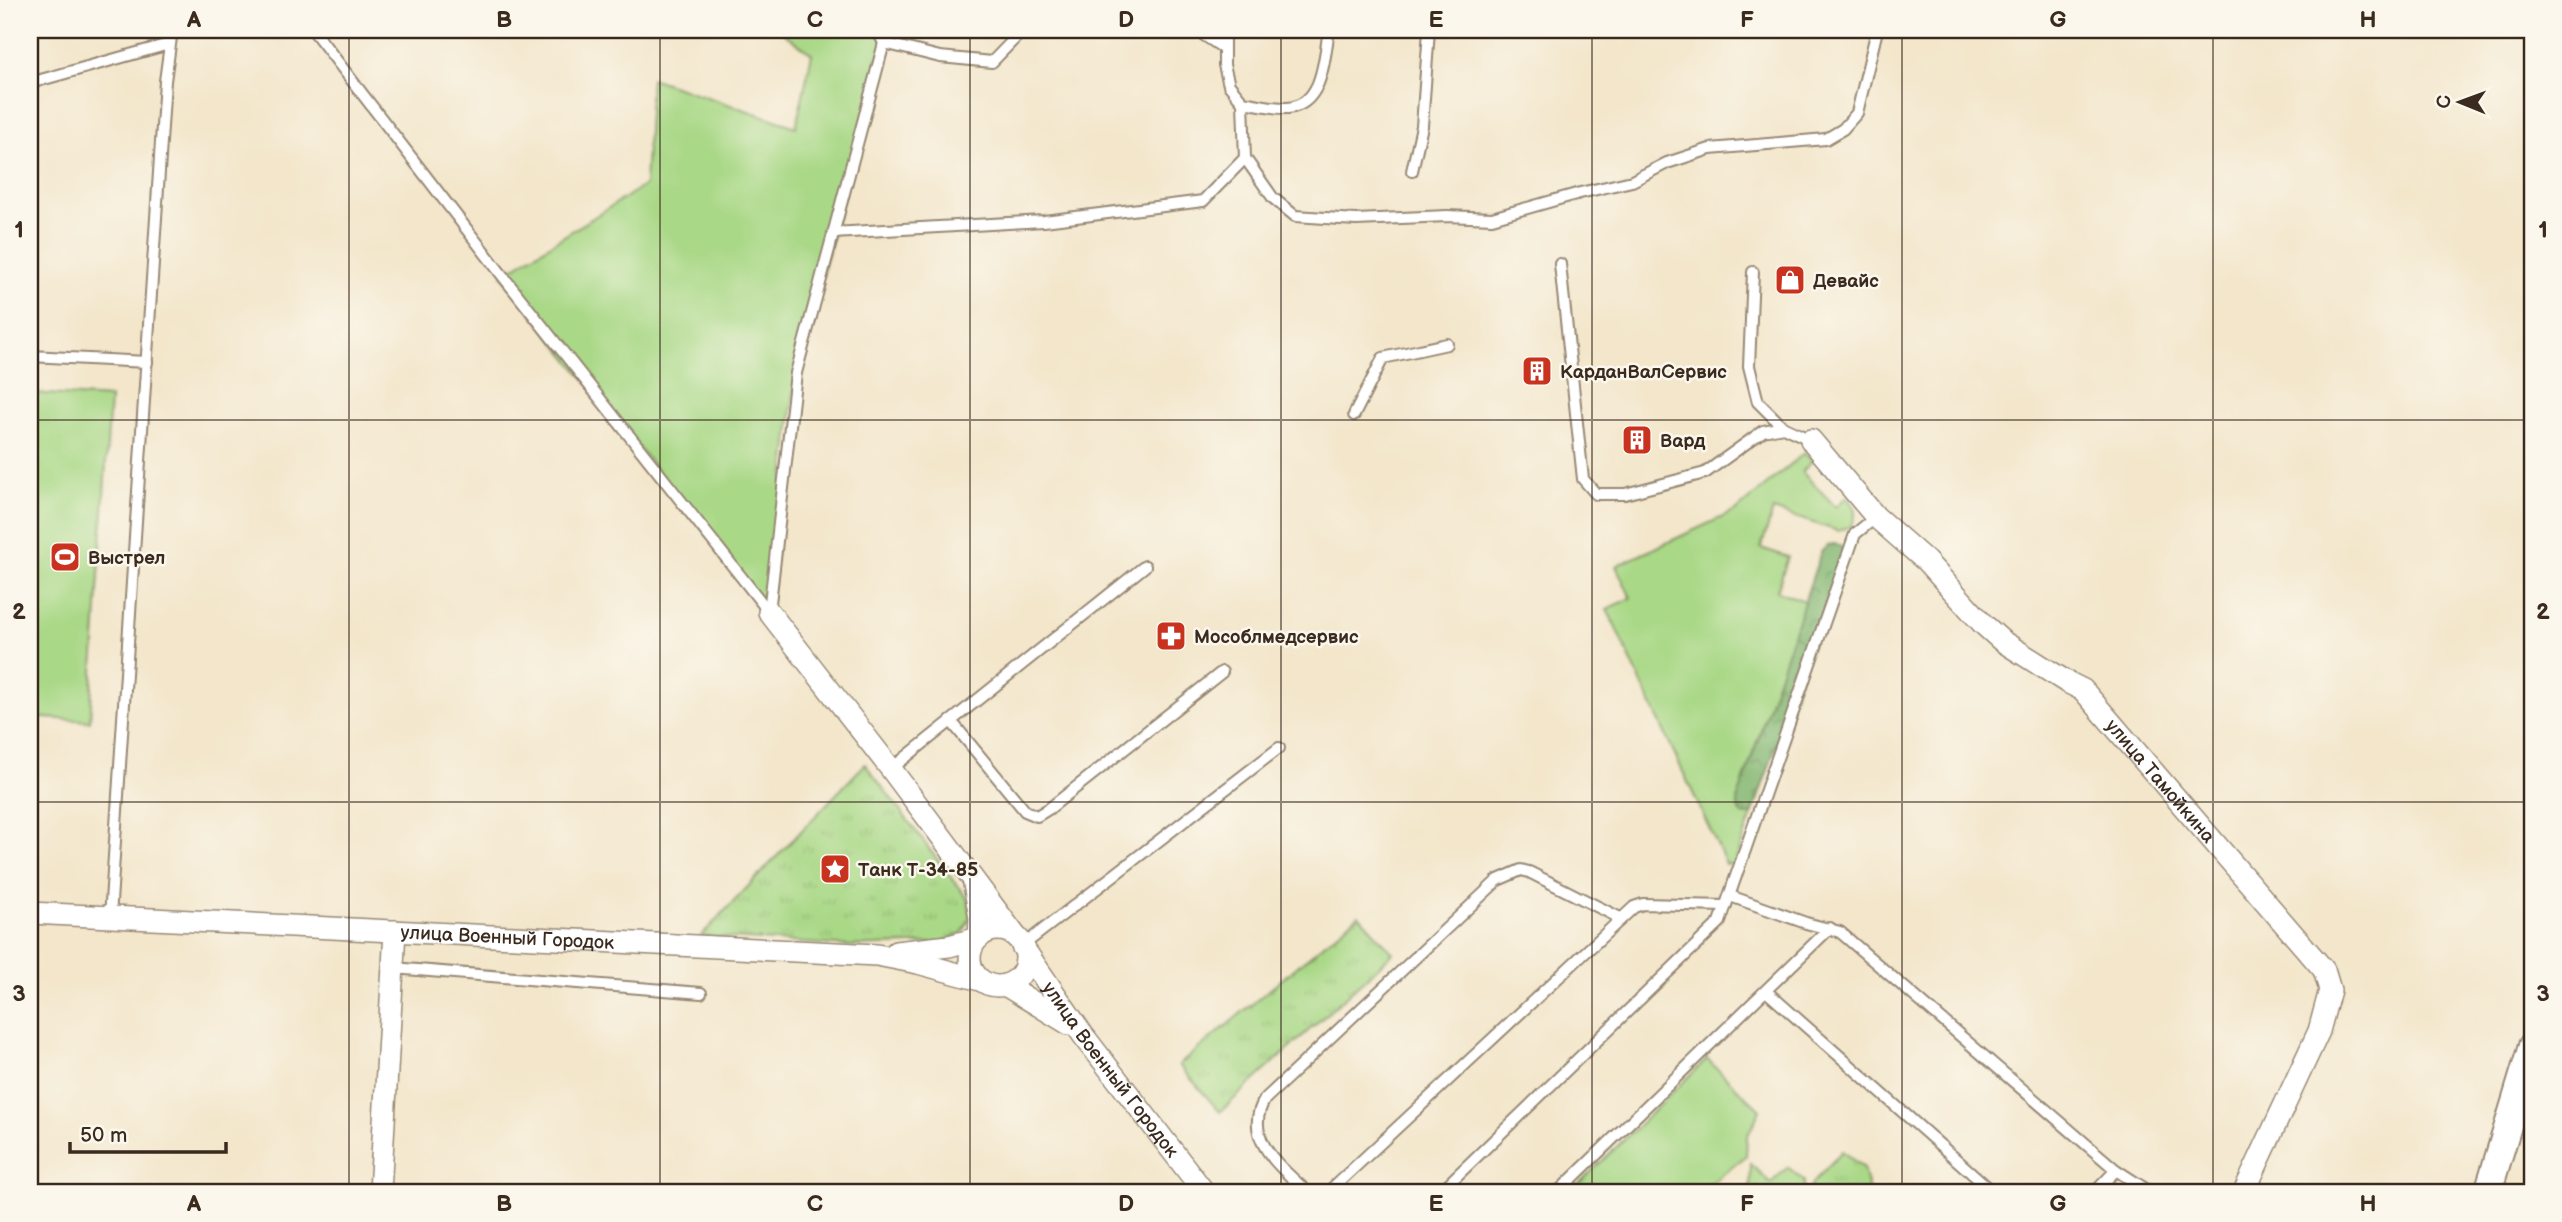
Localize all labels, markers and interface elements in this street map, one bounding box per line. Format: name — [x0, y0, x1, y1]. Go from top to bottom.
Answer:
text: A — [186, 6, 202, 34]
text: B — [496, 6, 512, 34]
text: C — [807, 6, 823, 34]
text: D — [1118, 6, 1134, 34]
text: E — [1429, 6, 1444, 34]
text: F — [1740, 6, 1754, 34]
text: G — [2050, 6, 2067, 34]
text: H — [2359, 6, 2377, 34]
north arrow — [2426, 66, 2496, 136]
text: С — [2433, 95, 2456, 109]
text: 1 — [14, 216, 24, 244]
text: 1 — [2538, 216, 2548, 244]
shop icon: Девайс — [1773, 263, 1807, 297]
place label: Девайс — [1813, 270, 1879, 293]
building icon: КарданВалСервис — [1520, 354, 1554, 388]
place label: КарданВалСервис — [1560, 361, 1727, 384]
building icon: Вард — [1620, 423, 1654, 457]
place label: Вард — [1660, 430, 1706, 453]
sports icon: Выстрел — [48, 540, 82, 574]
place label: Выстрел — [88, 547, 165, 570]
text: 2 — [12, 598, 26, 626]
text: 2 — [2536, 598, 2550, 626]
pharmacy icon: Мособлмедсервис — [1154, 619, 1188, 653]
place label: Мособлмедсервис — [1194, 626, 1359, 649]
street label: улица Тамойкина — [2100, 715, 2219, 848]
place icon: Танк Т-34-85 — [818, 852, 852, 886]
place label: Танк Т-34-85 — [858, 859, 978, 882]
street label: улица Военный Городок — [400, 921, 615, 955]
street label: улица Военный Городок — [1037, 978, 1183, 1162]
text: 3 — [12, 980, 26, 1008]
text: 3 — [2536, 980, 2550, 1008]
scale bar — [70, 1110, 226, 1154]
text: 50 m — [80, 1123, 127, 1148]
text: A — [186, 1190, 202, 1218]
text: B — [496, 1190, 512, 1218]
text: C — [807, 1190, 823, 1218]
text: D — [1118, 1190, 1134, 1218]
text: E — [1429, 1190, 1444, 1218]
text: F — [1740, 1190, 1754, 1218]
text: G — [2050, 1190, 2067, 1218]
text: H — [2359, 1190, 2377, 1218]

